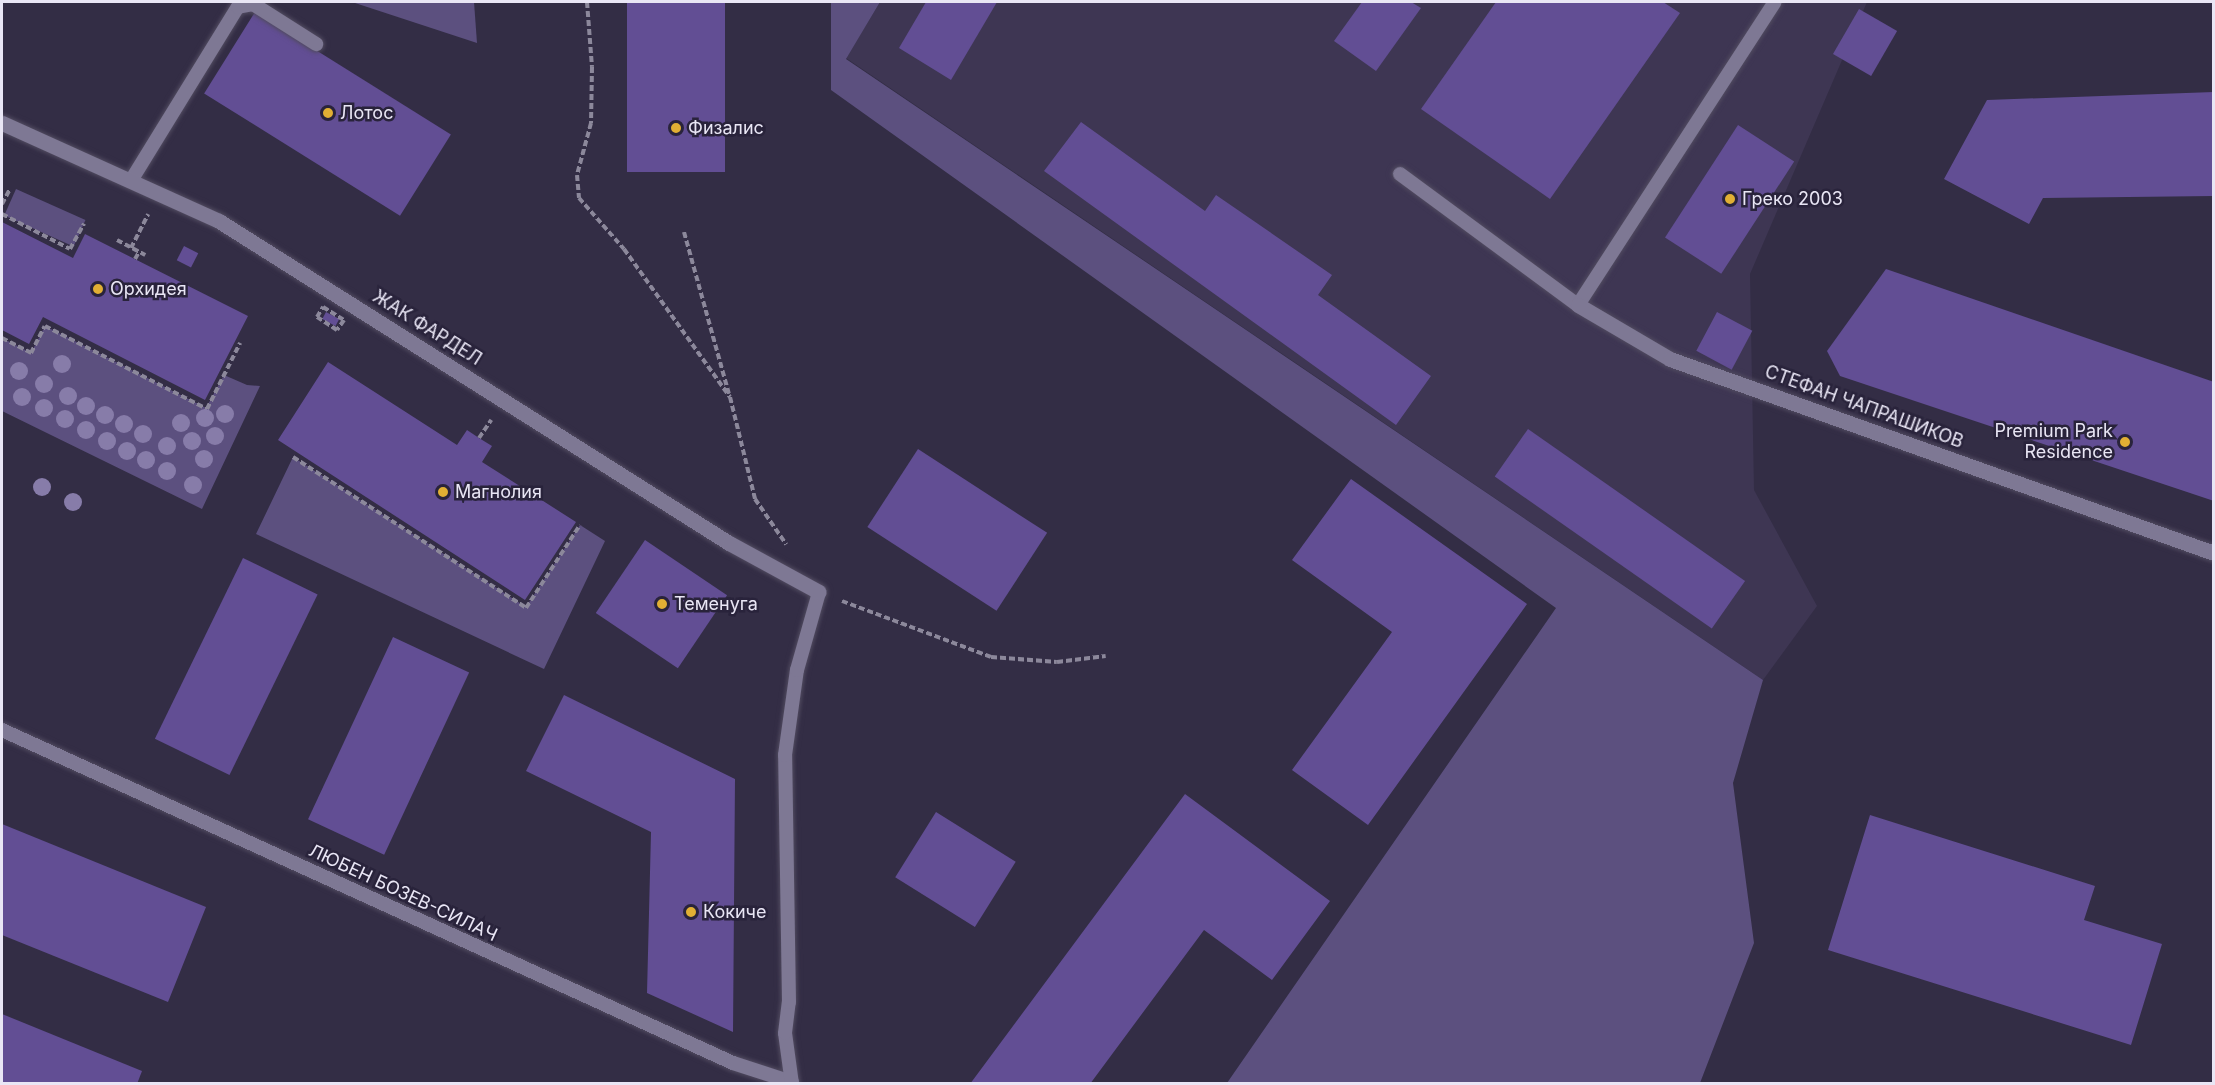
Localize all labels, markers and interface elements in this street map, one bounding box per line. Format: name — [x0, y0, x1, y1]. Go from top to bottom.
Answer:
place label: Лотос — [340, 102, 393, 124]
marker: Лотос — [321, 106, 335, 120]
place label: Физалис — [688, 117, 764, 139]
marker: Физалис — [669, 121, 683, 135]
place label: Греко 2003 — [1742, 188, 1843, 210]
marker: Греко 2003 — [1723, 192, 1737, 206]
place label: Орхидея — [110, 278, 187, 300]
marker: Орхидея — [91, 282, 105, 296]
street label: ЖАК ФАРДЕЛ — [369, 286, 485, 370]
street label: СТЕФАН ЧАПРАШИКОВ — [1762, 361, 1966, 453]
place label: Premium Park Residence — [1994, 421, 2113, 464]
marker: Premium Park Residence — [2118, 435, 2132, 449]
place label: Магнолия — [455, 481, 542, 503]
marker: Магнолия — [436, 485, 450, 499]
place label: Теменуга — [674, 593, 758, 615]
marker: Теменуга — [655, 597, 669, 611]
street label: ЛЮБЕН БОЗЕВ-СИЛАЧ — [305, 840, 501, 946]
place label: Кокиче — [703, 901, 766, 923]
marker: Кокиче — [684, 905, 698, 919]

